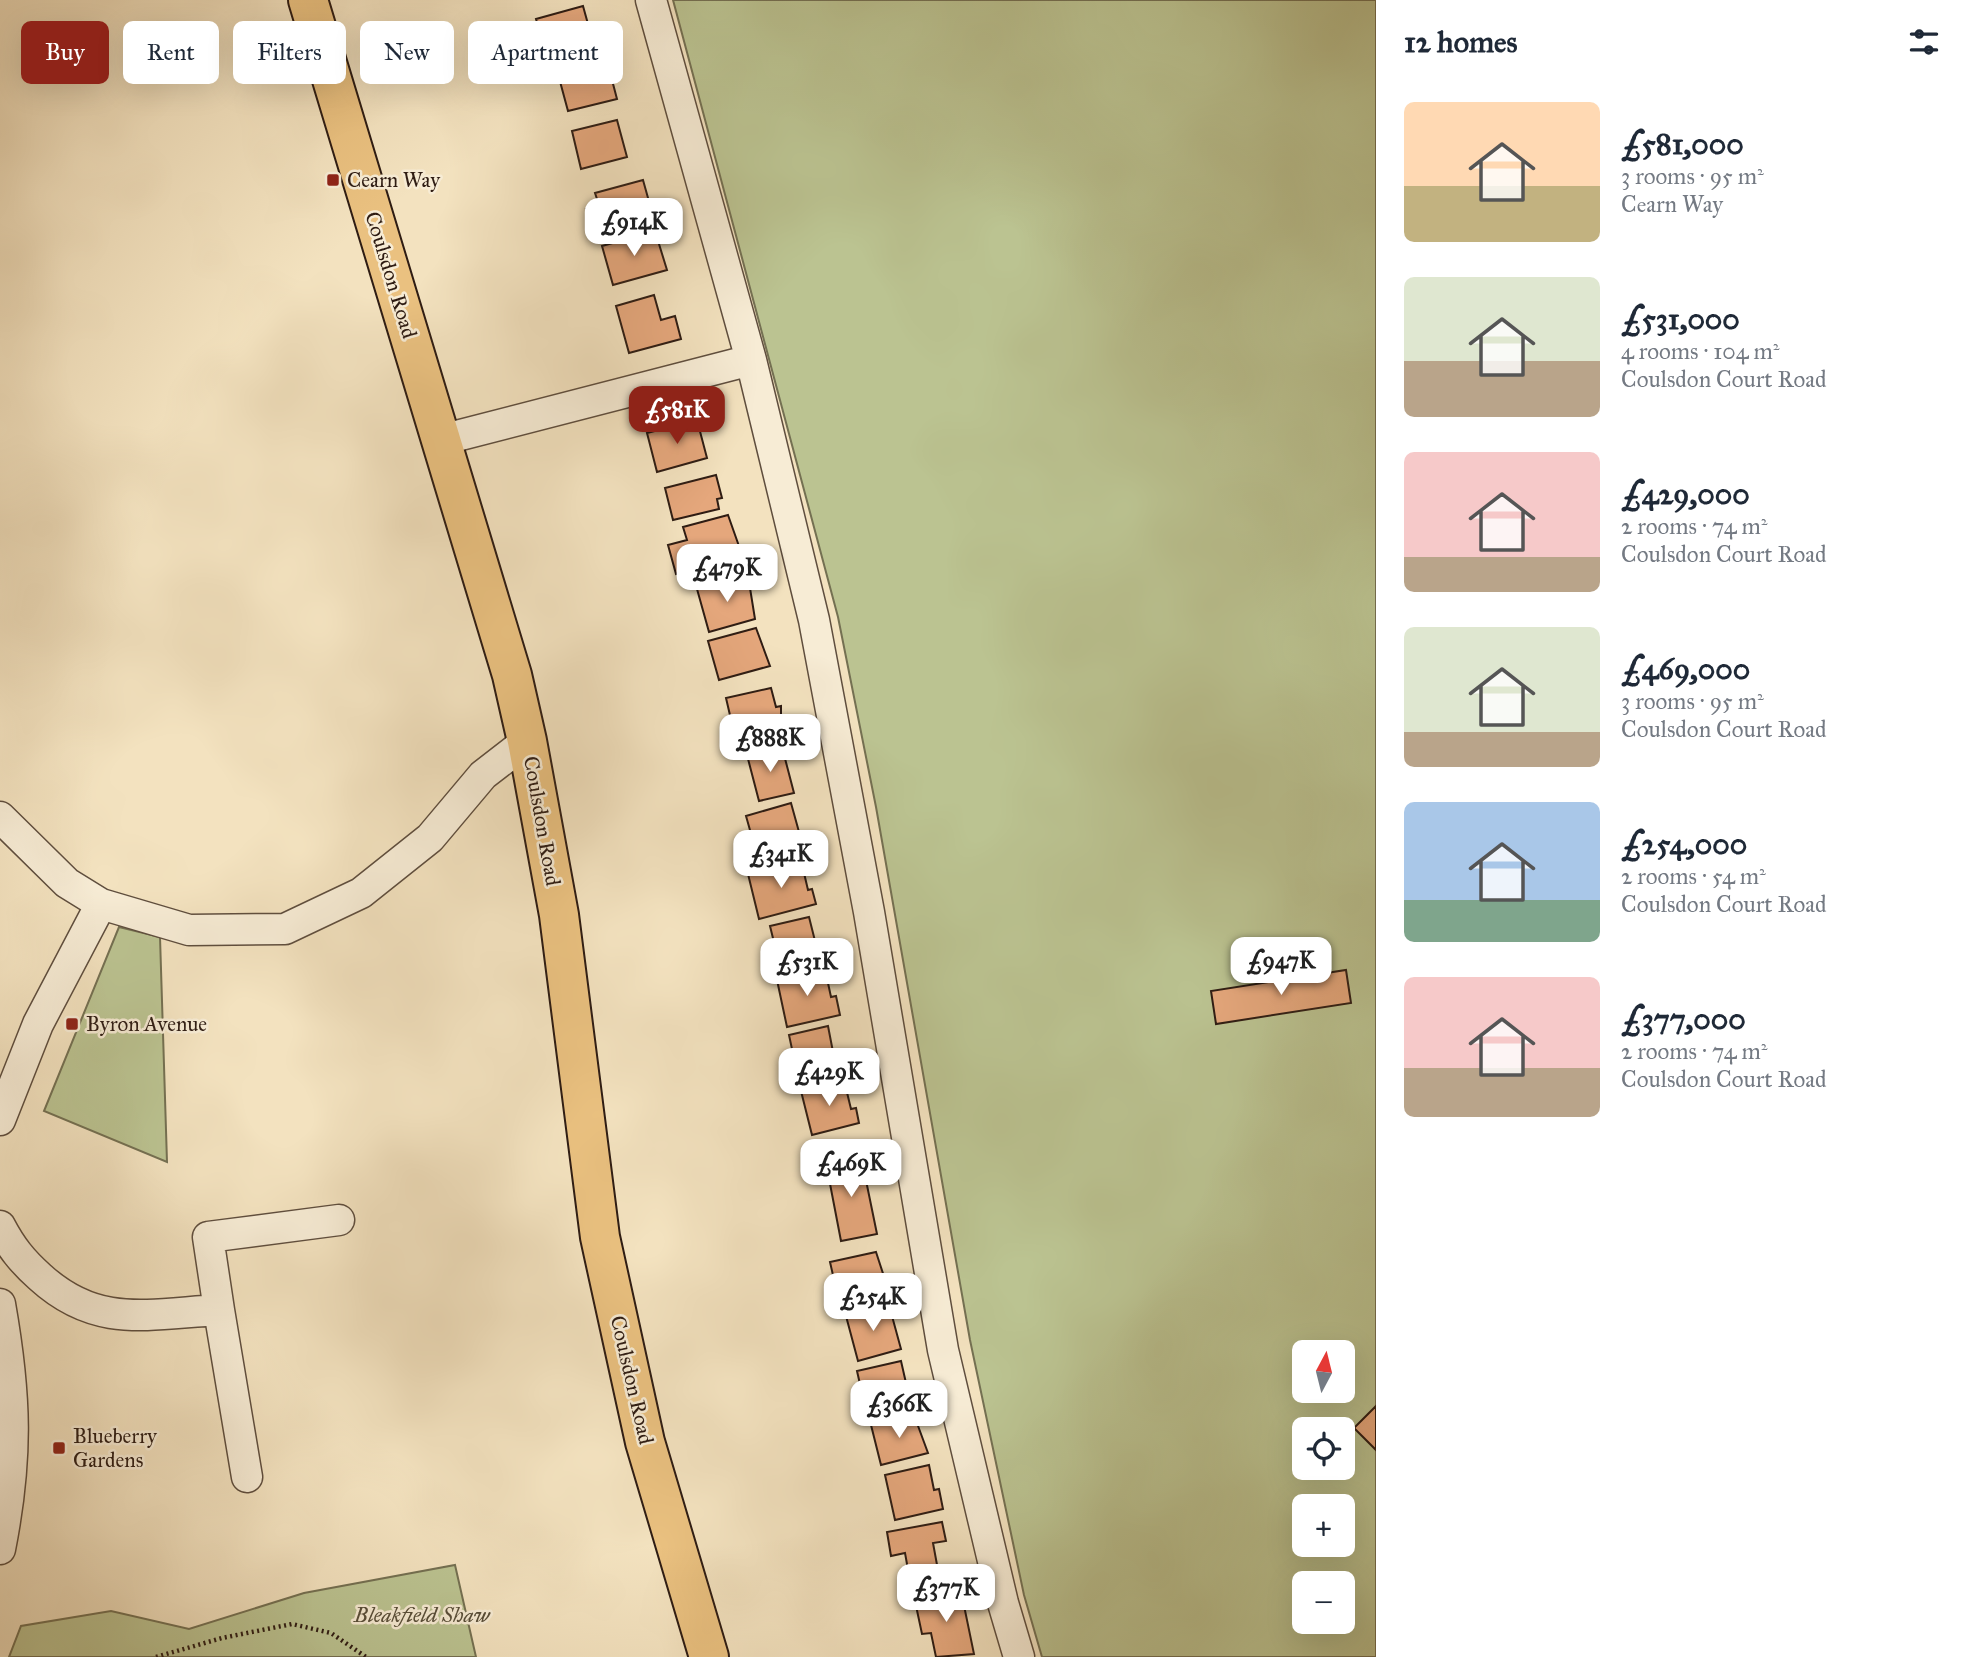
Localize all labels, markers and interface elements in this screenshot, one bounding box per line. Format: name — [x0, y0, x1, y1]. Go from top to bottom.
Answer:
chip: Buy — [21, 21, 109, 84]
chip: Rent — [123, 21, 219, 84]
chip: Filters — [233, 21, 346, 84]
chip: New — [360, 21, 454, 84]
chip: Apartment — [468, 21, 623, 84]
icon: filters — [1905, 23, 1943, 61]
text: 12 homes — [1404, 24, 1517, 60]
text: £581,000 — [1621, 126, 1744, 162]
icon: home — [1460, 130, 1544, 214]
text: 3 rooms · 95 m² — [1621, 162, 1764, 190]
place label: Cearn Way — [347, 167, 441, 193]
marker: Cearn Way — [325, 172, 341, 188]
text: Cearn Way — [1621, 190, 1723, 218]
pin: £914K — [585, 198, 683, 258]
text: £914K — [601, 207, 667, 235]
street label: Coulsdon Road — [359, 208, 423, 342]
text: £531,000 — [1621, 301, 1740, 337]
icon: home — [1460, 305, 1544, 389]
text: 4 rooms · 104 m² — [1621, 337, 1780, 365]
text: Coulsdon Court Road — [1621, 365, 1826, 393]
pin: £581K — [628, 386, 726, 446]
text: £581K — [645, 395, 709, 423]
text: £429,000 — [1621, 476, 1750, 512]
icon: home — [1460, 480, 1544, 564]
text: 2 rooms · 74 m² — [1621, 512, 1767, 540]
text: Coulsdon Court Road — [1621, 540, 1826, 568]
pin: £479K — [678, 544, 776, 604]
text: £479K — [693, 553, 761, 581]
text: £469,000 — [1621, 651, 1750, 687]
icon: home — [1460, 655, 1544, 739]
text: 3 rooms · 95 m² — [1621, 687, 1764, 715]
pin: £888K — [721, 714, 819, 774]
text: Coulsdon Court Road — [1621, 715, 1826, 743]
text: £888K — [736, 723, 805, 751]
street label: Coulsdon Road — [518, 754, 566, 888]
text: £254,000 — [1621, 826, 1747, 862]
pin: £341K — [732, 830, 830, 890]
icon: home — [1460, 830, 1544, 914]
text: £341K — [749, 839, 813, 867]
text: 2 rooms · 54 m² — [1621, 862, 1766, 890]
text: Coulsdon Court Road — [1621, 890, 1826, 918]
pin: £947K — [1232, 937, 1330, 997]
pin: £531K — [758, 939, 856, 998]
text: £947K — [1247, 946, 1315, 974]
text: £531K — [776, 947, 838, 975]
text: £377,000 — [1621, 1001, 1746, 1037]
icon: home — [1460, 1005, 1544, 1089]
place label: Byron Avenue — [86, 1011, 207, 1037]
marker: Byron Avenue — [64, 1016, 80, 1032]
text: 2 rooms · 74 m² — [1621, 1037, 1767, 1065]
pin: £429K — [780, 1048, 878, 1108]
text: £429K — [795, 1057, 863, 1085]
text: Coulsdon Court Road — [1621, 1065, 1826, 1093]
pin: £469K — [802, 1140, 900, 1199]
text: £469K — [816, 1148, 886, 1176]
pin: £254K — [824, 1274, 922, 1333]
text: £254K — [840, 1282, 906, 1310]
street label: Coulsdon Road — [605, 1313, 660, 1447]
north arrow — [1292, 1340, 1354, 1404]
map controls — [1292, 1340, 1355, 1634]
pin: £366K — [850, 1380, 948, 1440]
text: £366K — [866, 1389, 932, 1417]
button: locate — [1292, 1417, 1355, 1480]
place label: Blueberry Gardens — [73, 1423, 158, 1473]
marker: Blueberry Gardens — [51, 1440, 67, 1456]
button: + — [1292, 1494, 1355, 1557]
pin: £377K — [897, 1564, 995, 1624]
button: − — [1292, 1571, 1355, 1634]
text: £377K — [913, 1573, 979, 1601]
park label: Bleakfield Shaw — [353, 1602, 492, 1628]

